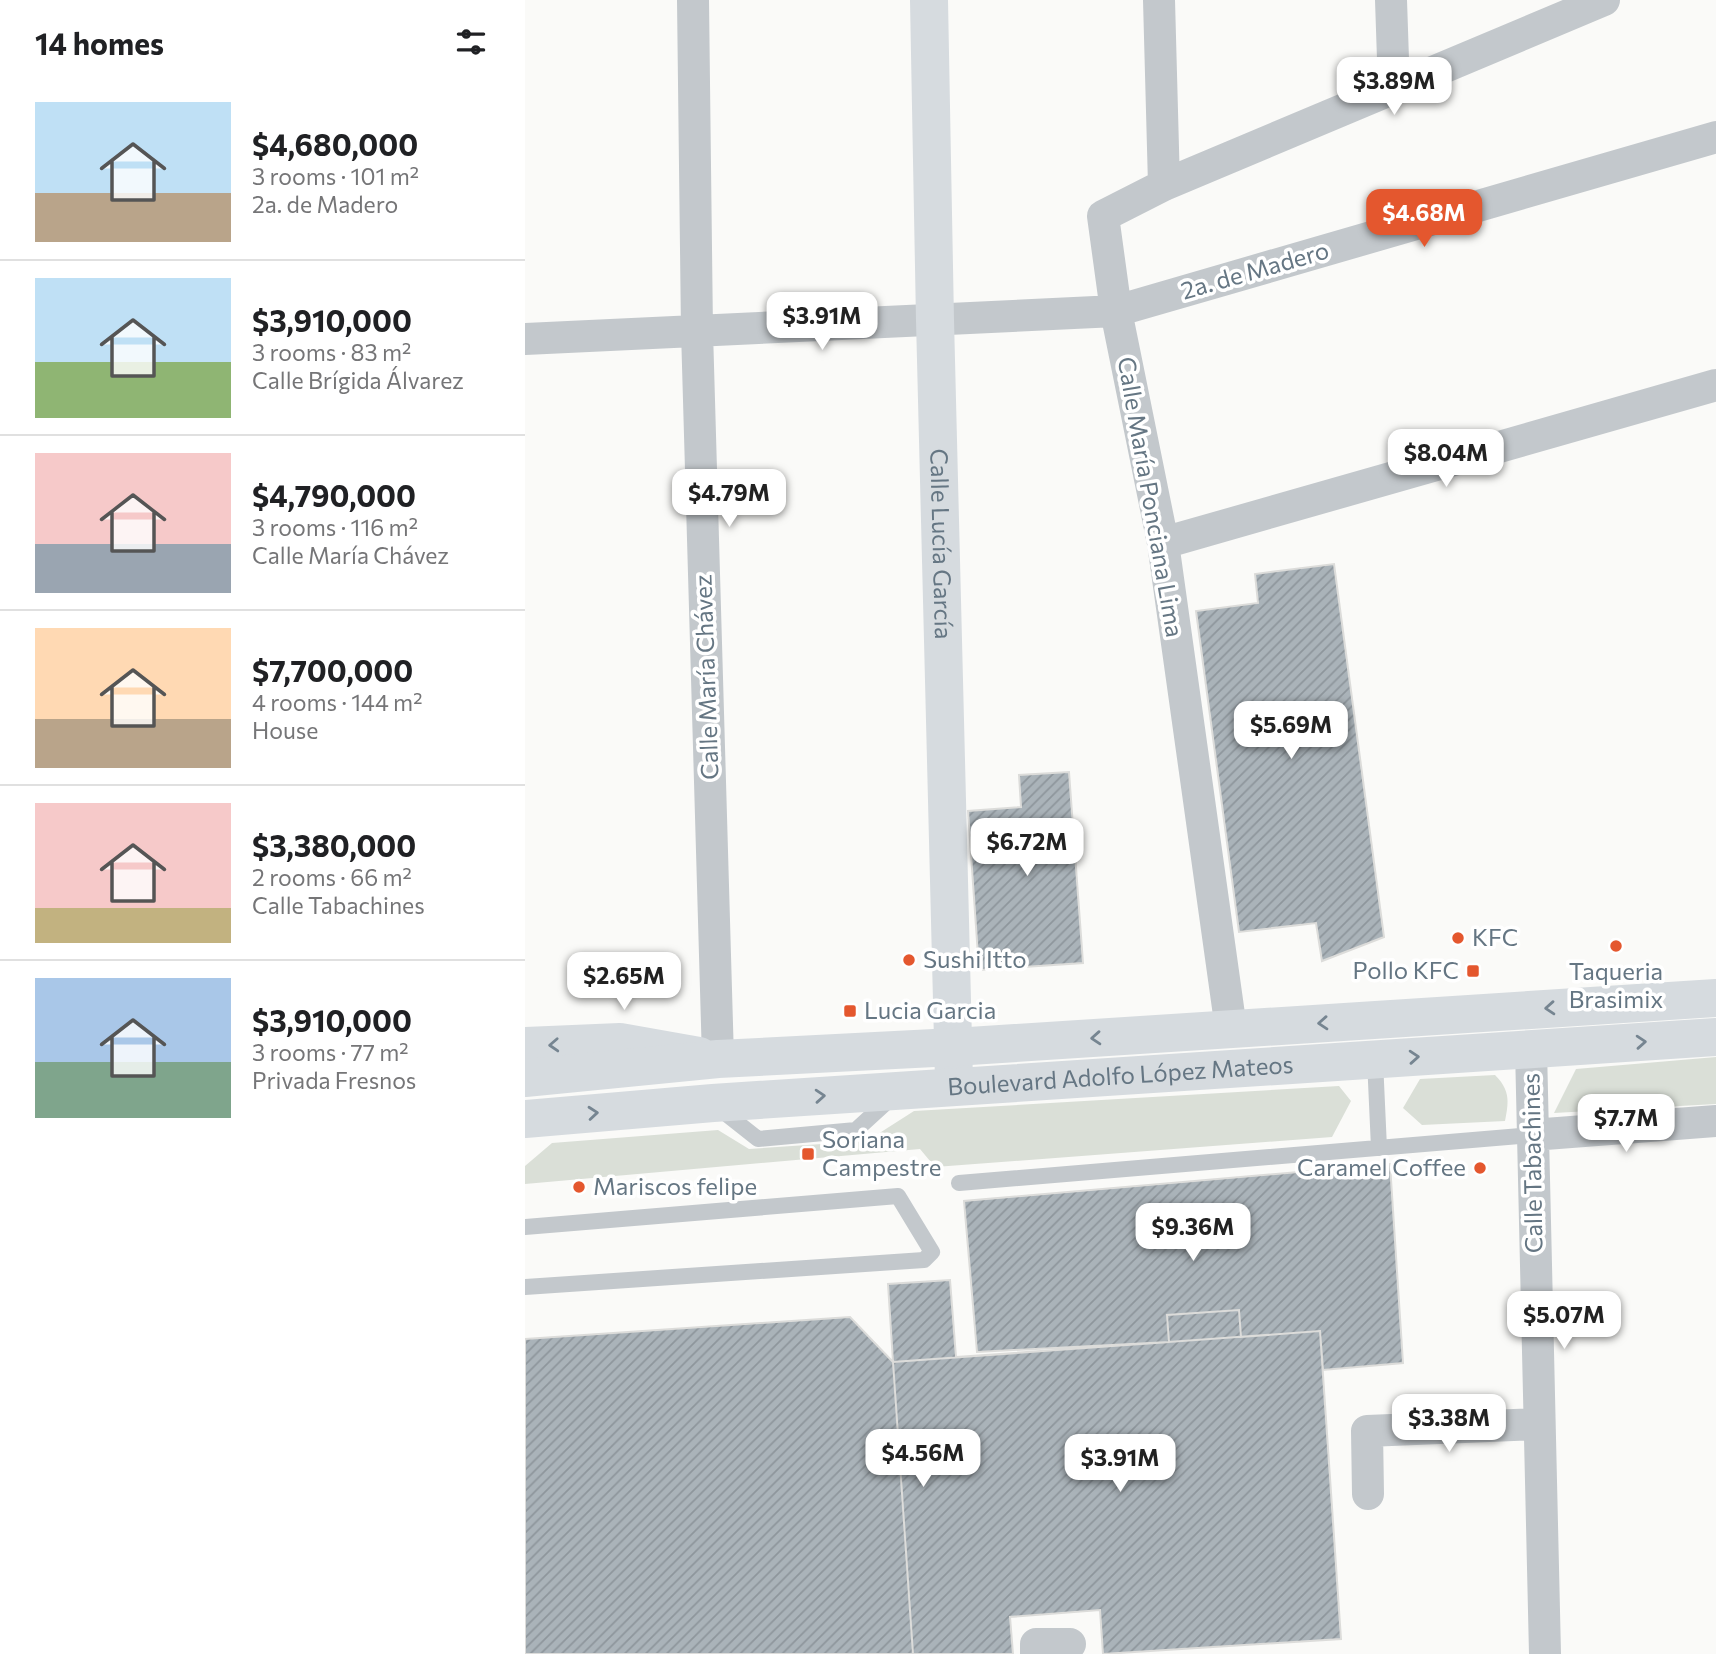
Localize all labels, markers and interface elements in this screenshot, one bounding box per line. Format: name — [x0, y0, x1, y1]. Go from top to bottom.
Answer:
icon: filters — [452, 23, 490, 61]
text: 14 homes — [35, 24, 164, 61]
pin: $3.89M — [1337, 58, 1451, 117]
text: $3.89M — [1353, 66, 1435, 94]
text: $4,680,000 — [252, 125, 418, 162]
icon: home — [91, 130, 175, 214]
text: 3 rooms · 101 m² — [252, 162, 419, 190]
text: 2a. de Madero — [252, 190, 398, 218]
pin: $4.68M — [1367, 190, 1481, 249]
text: $4.68M — [1382, 198, 1466, 226]
street label: 2a. de Madero — [1177, 235, 1332, 305]
pin: $3.91M — [765, 292, 879, 352]
text: $3,910,000 — [252, 301, 412, 338]
text: $3.91M — [783, 301, 861, 329]
icon: home — [91, 306, 175, 390]
text: 3 rooms · 83 m² — [252, 338, 411, 366]
street label: Calle María Ponciana Lima — [1113, 354, 1190, 639]
text: Calle Brígida Álvarez — [252, 366, 464, 394]
pin: $8.04M — [1389, 430, 1503, 489]
text: $8.04M — [1404, 438, 1488, 466]
street label: Calle Lucía García — [925, 448, 959, 640]
pin: $4.79M — [672, 470, 786, 529]
text: $4,790,000 — [252, 476, 416, 513]
text: $4.79M — [688, 478, 770, 506]
icon: home — [91, 481, 175, 565]
text: 3 rooms · 116 m² — [252, 513, 418, 541]
text: Calle María Chávez — [252, 541, 449, 569]
street label: Calle María Chávez — [687, 574, 724, 780]
text: $7,700,000 — [252, 651, 413, 688]
icon: home — [91, 656, 175, 740]
text: 4 rooms · 144 m² — [252, 688, 422, 716]
pin: $5.69M — [1234, 702, 1348, 761]
text: $5.69M — [1250, 710, 1332, 738]
text: House — [252, 716, 318, 744]
pin: $6.72M — [970, 818, 1084, 878]
text: $3,380,000 — [252, 826, 416, 863]
text: $6.72M — [987, 827, 1067, 855]
icon: home — [91, 831, 175, 915]
text: 2 rooms · 66 m² — [252, 863, 412, 891]
text: Calle Tabachines — [252, 891, 425, 919]
place label: KFC — [1472, 922, 1518, 951]
marker: KFC — [1450, 930, 1466, 946]
marker: Taqueria Brasimix — [1608, 938, 1624, 954]
place label: Sushi Itto — [923, 944, 1026, 973]
marker: Sushi Itto — [901, 952, 917, 968]
pin: $2.65M — [567, 953, 681, 1012]
place label: Pollo KFC — [1353, 955, 1459, 984]
place label: Taqueria Brasimix — [1569, 956, 1663, 1013]
text: $2.65M — [583, 961, 665, 989]
marker: Pollo KFC — [1465, 963, 1481, 979]
place label: Lucia Garcia — [864, 995, 996, 1024]
text: $3,910,000 — [252, 1001, 412, 1038]
one-way arrow — [1544, 1001, 1555, 1016]
marker: Lucia Garcia — [842, 1003, 858, 1019]
icon: home — [91, 1006, 175, 1090]
one-way arrow — [1317, 1015, 1328, 1030]
one-way arrow — [1090, 1030, 1101, 1045]
one-way arrow — [1635, 1035, 1646, 1050]
one-way arrow — [548, 1037, 559, 1052]
text: 3 rooms · 77 m² — [252, 1038, 409, 1066]
street label: Boulevard Adolfo López Mateos — [947, 1049, 1294, 1101]
one-way arrow — [1408, 1050, 1419, 1065]
text: Privada Fresnos — [252, 1066, 416, 1094]
street label: Calle Tabachines — [1515, 1073, 1548, 1253]
one-way arrow — [815, 1089, 826, 1104]
pin: $7.7M — [1577, 1094, 1675, 1154]
text: $7.7M — [1594, 1103, 1658, 1131]
one-way arrow — [588, 1106, 599, 1121]
place label: Soriana Campestre — [822, 1124, 941, 1181]
marker: Soriana Campestre — [800, 1146, 816, 1162]
place label: Caramel Coffee — [1297, 1152, 1466, 1181]
marker: Caramel Coffee — [1472, 1160, 1488, 1176]
place label: Mariscos felipe — [593, 1171, 757, 1200]
marker: Mariscos felipe — [571, 1179, 587, 1195]
pin: $9.36M — [1136, 1204, 1250, 1263]
text: $9.36M — [1152, 1212, 1234, 1240]
pin: $5.07M — [1507, 1292, 1621, 1351]
text: $5.07M — [1523, 1300, 1605, 1328]
pin: $3.38M — [1392, 1394, 1506, 1454]
text: $3.38M — [1408, 1403, 1490, 1431]
pin: $4.56M — [866, 1430, 980, 1489]
pin: $3.91M — [1063, 1434, 1177, 1494]
text: $4.56M — [881, 1438, 965, 1466]
text: $3.91M — [1081, 1443, 1159, 1471]

